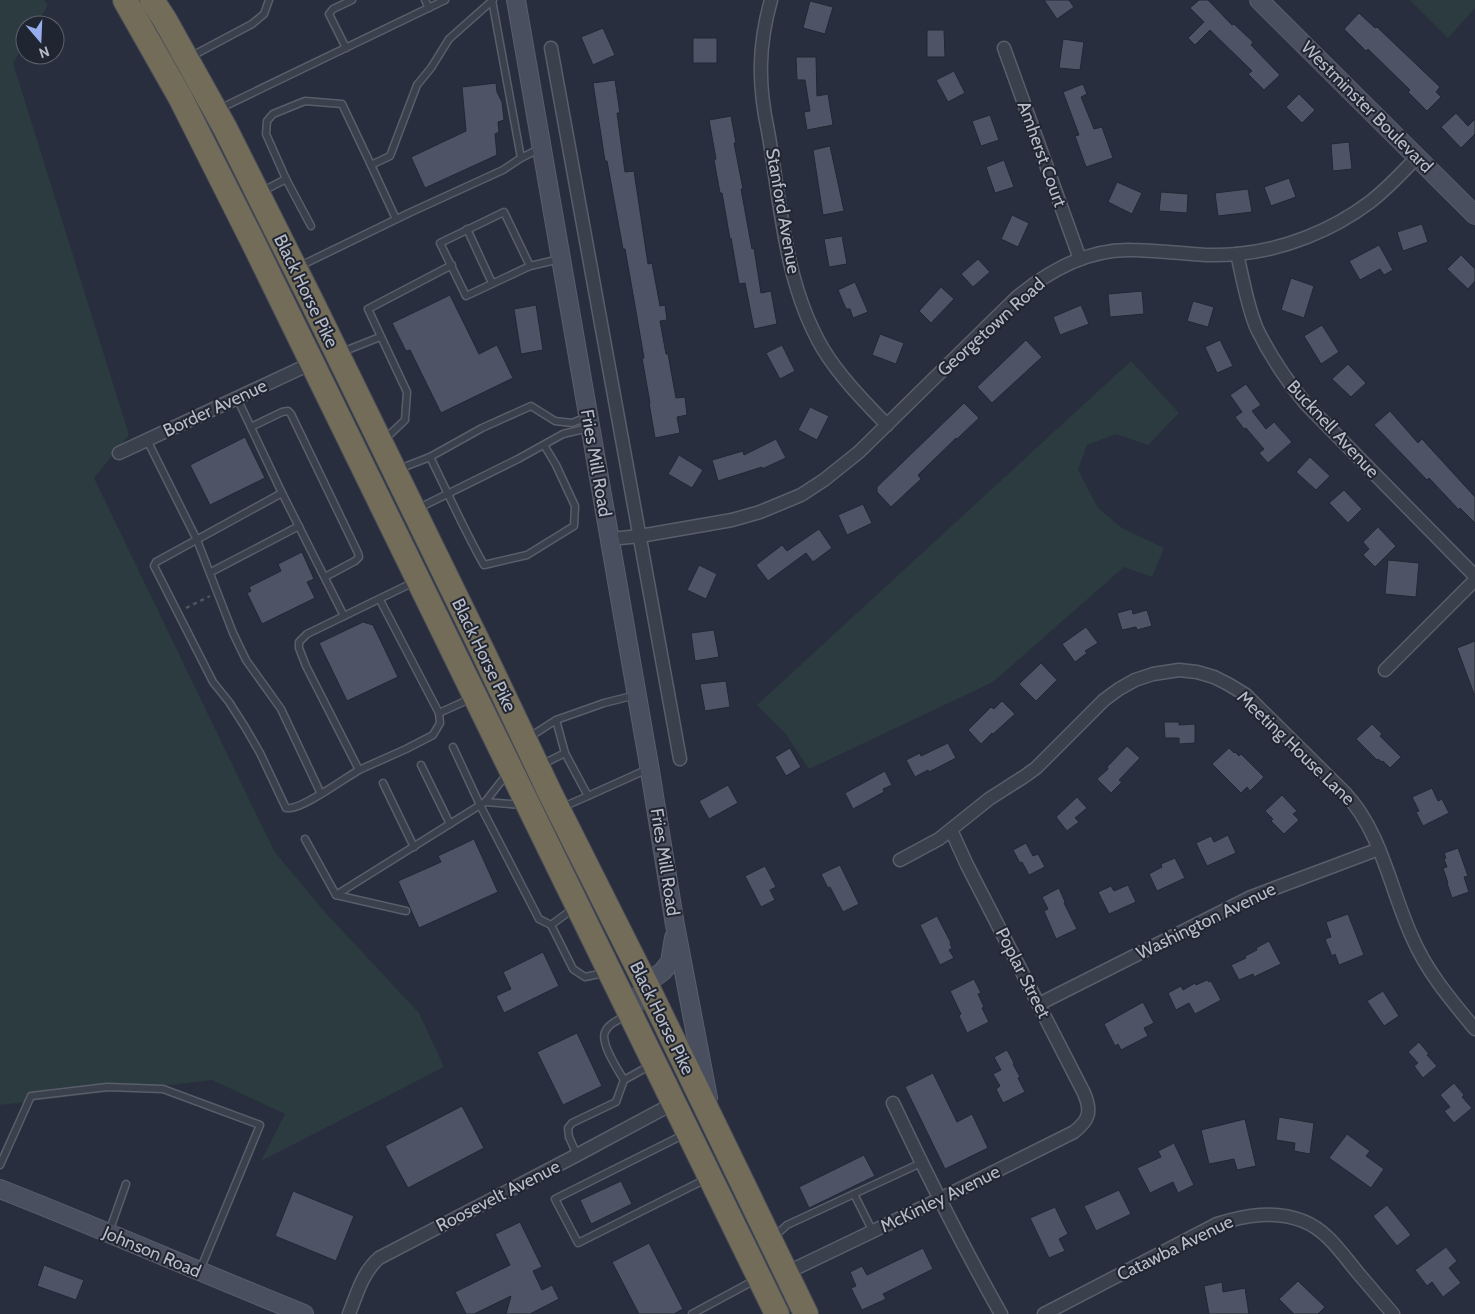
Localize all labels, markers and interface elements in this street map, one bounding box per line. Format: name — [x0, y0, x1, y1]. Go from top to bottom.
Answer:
north arrow — [15, 15, 65, 65]
street label: Westminster Boulevard — [1297, 37, 1437, 177]
text: N — [37, 42, 52, 62]
street label: Amherst Court — [1013, 98, 1071, 210]
street label: Stanford Avenue — [761, 146, 805, 276]
street label: Black Horse Pike — [269, 231, 343, 351]
street label: Georgetown Road — [933, 273, 1049, 381]
street label: Border Avenue — [160, 374, 270, 442]
street label: Bucknell Avenue — [1282, 376, 1384, 482]
street label: Fries Mill Road — [576, 408, 616, 518]
street label: Black Horse Pike — [447, 595, 521, 715]
street label: Meeting House Lane — [1233, 686, 1359, 810]
street label: Fries Mill Road — [646, 807, 684, 917]
street label: Washington Avenue — [1133, 878, 1279, 964]
street label: Poplar Street — [991, 924, 1055, 1022]
street label: Black Horse Pike — [625, 958, 699, 1078]
street label: Roosevelt Avenue — [432, 1155, 564, 1237]
street label: McKinley Avenue — [877, 1161, 1003, 1237]
street label: Catawba Avenue — [1113, 1210, 1237, 1286]
street label: Johnson Road — [99, 1221, 204, 1283]

